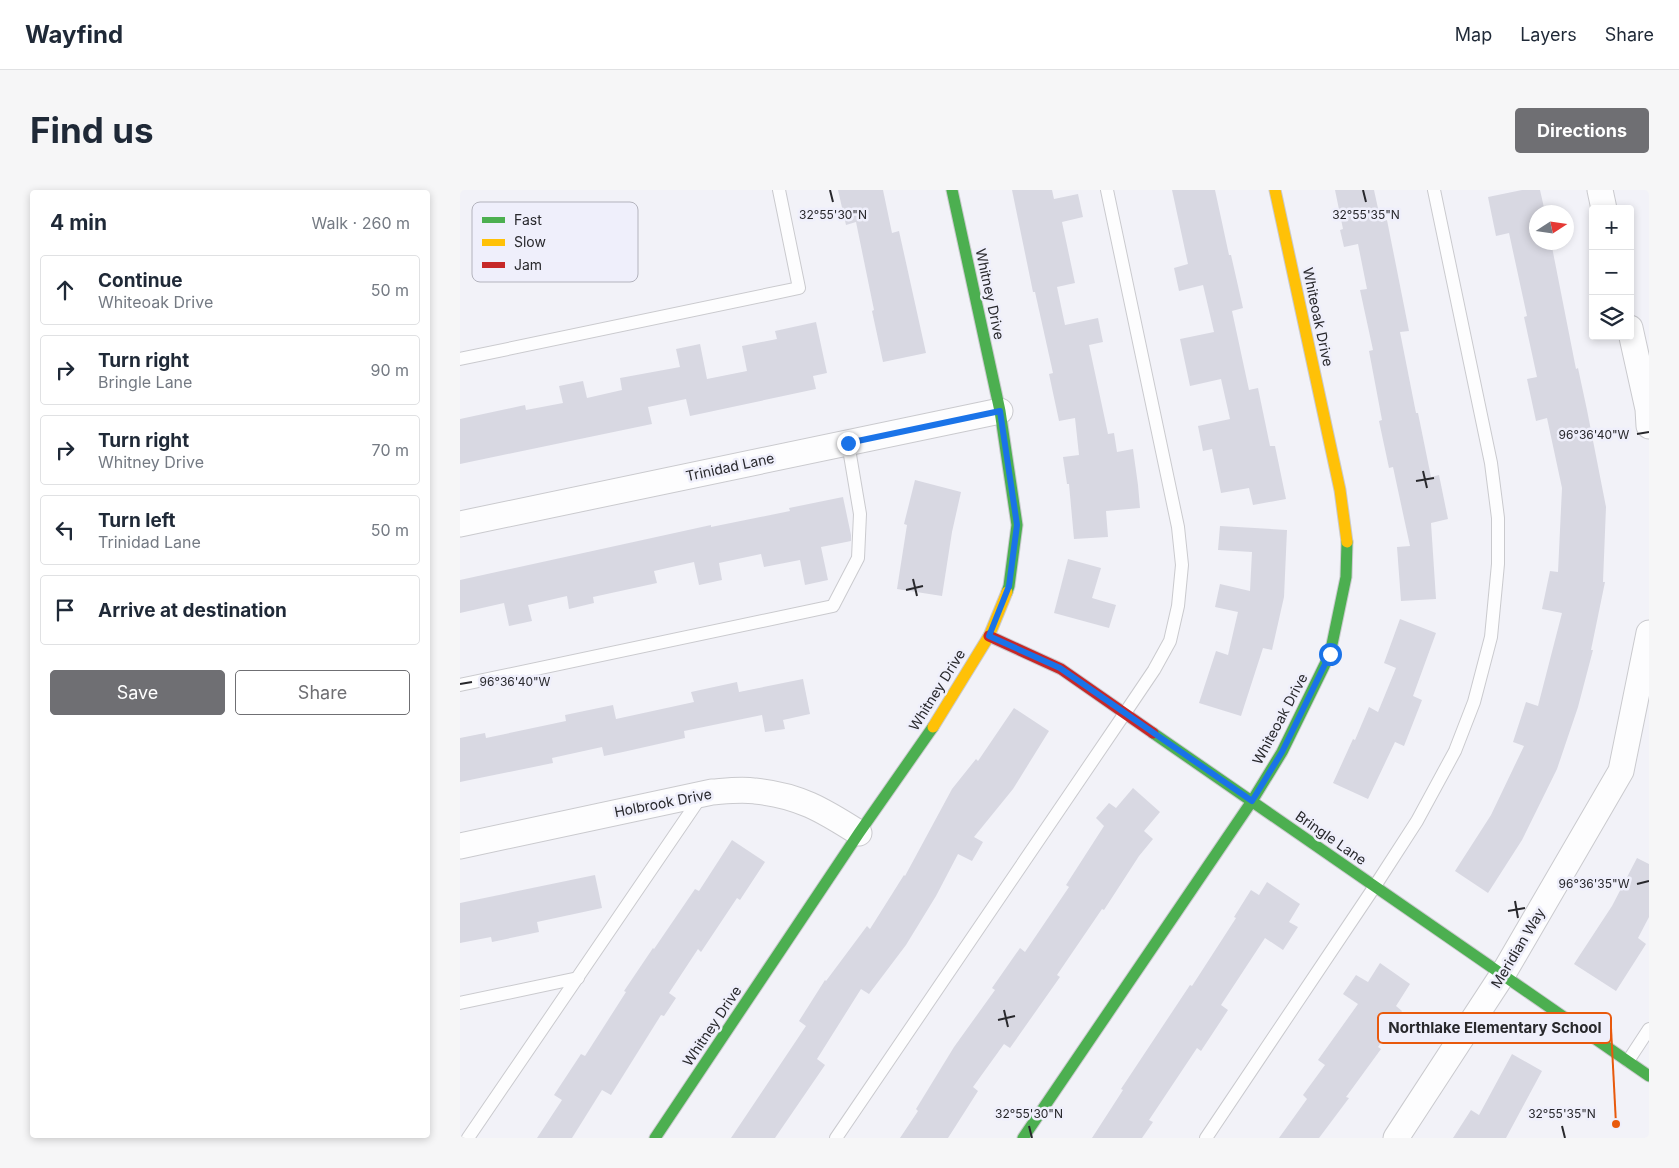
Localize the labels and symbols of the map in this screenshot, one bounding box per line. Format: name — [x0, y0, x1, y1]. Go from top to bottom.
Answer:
legend — [472, 202, 638, 282]
north arrow — [1529, 205, 1574, 250]
text: 32°55'30"N — [799, 207, 867, 222]
text: 32°55'35"N — [1332, 207, 1400, 222]
text: Fast — [514, 211, 542, 228]
text: Slow — [514, 233, 546, 250]
street label: Whitney Drive — [973, 247, 1008, 341]
text: Jam — [514, 256, 542, 273]
street label: Whiteoak Drive — [1300, 266, 1337, 368]
text: 96°36'40"W — [1559, 427, 1630, 442]
route end — [837, 432, 860, 455]
street label: Trinidad Lane — [684, 449, 776, 484]
route start — [1319, 643, 1342, 666]
street label: Whitney Drive — [905, 646, 968, 734]
street label: Whiteoak Drive — [1248, 670, 1311, 767]
text: 96°36'40"W — [480, 674, 551, 689]
street label: Holbrook Drive — [613, 785, 713, 820]
street label: Bringle Lane — [1293, 807, 1370, 868]
text: 96°36'35"W — [1559, 876, 1630, 891]
street label: Meridian Way — [1487, 905, 1548, 991]
street label: Whitney Drive — [679, 983, 745, 1069]
callout: Northlake Elementary School — [1378, 1013, 1611, 1043]
text: Northlake Elementary School — [1388, 1018, 1602, 1037]
text: 32°55'30"N — [995, 1106, 1063, 1121]
text: 32°55'35"N — [1528, 1106, 1596, 1121]

